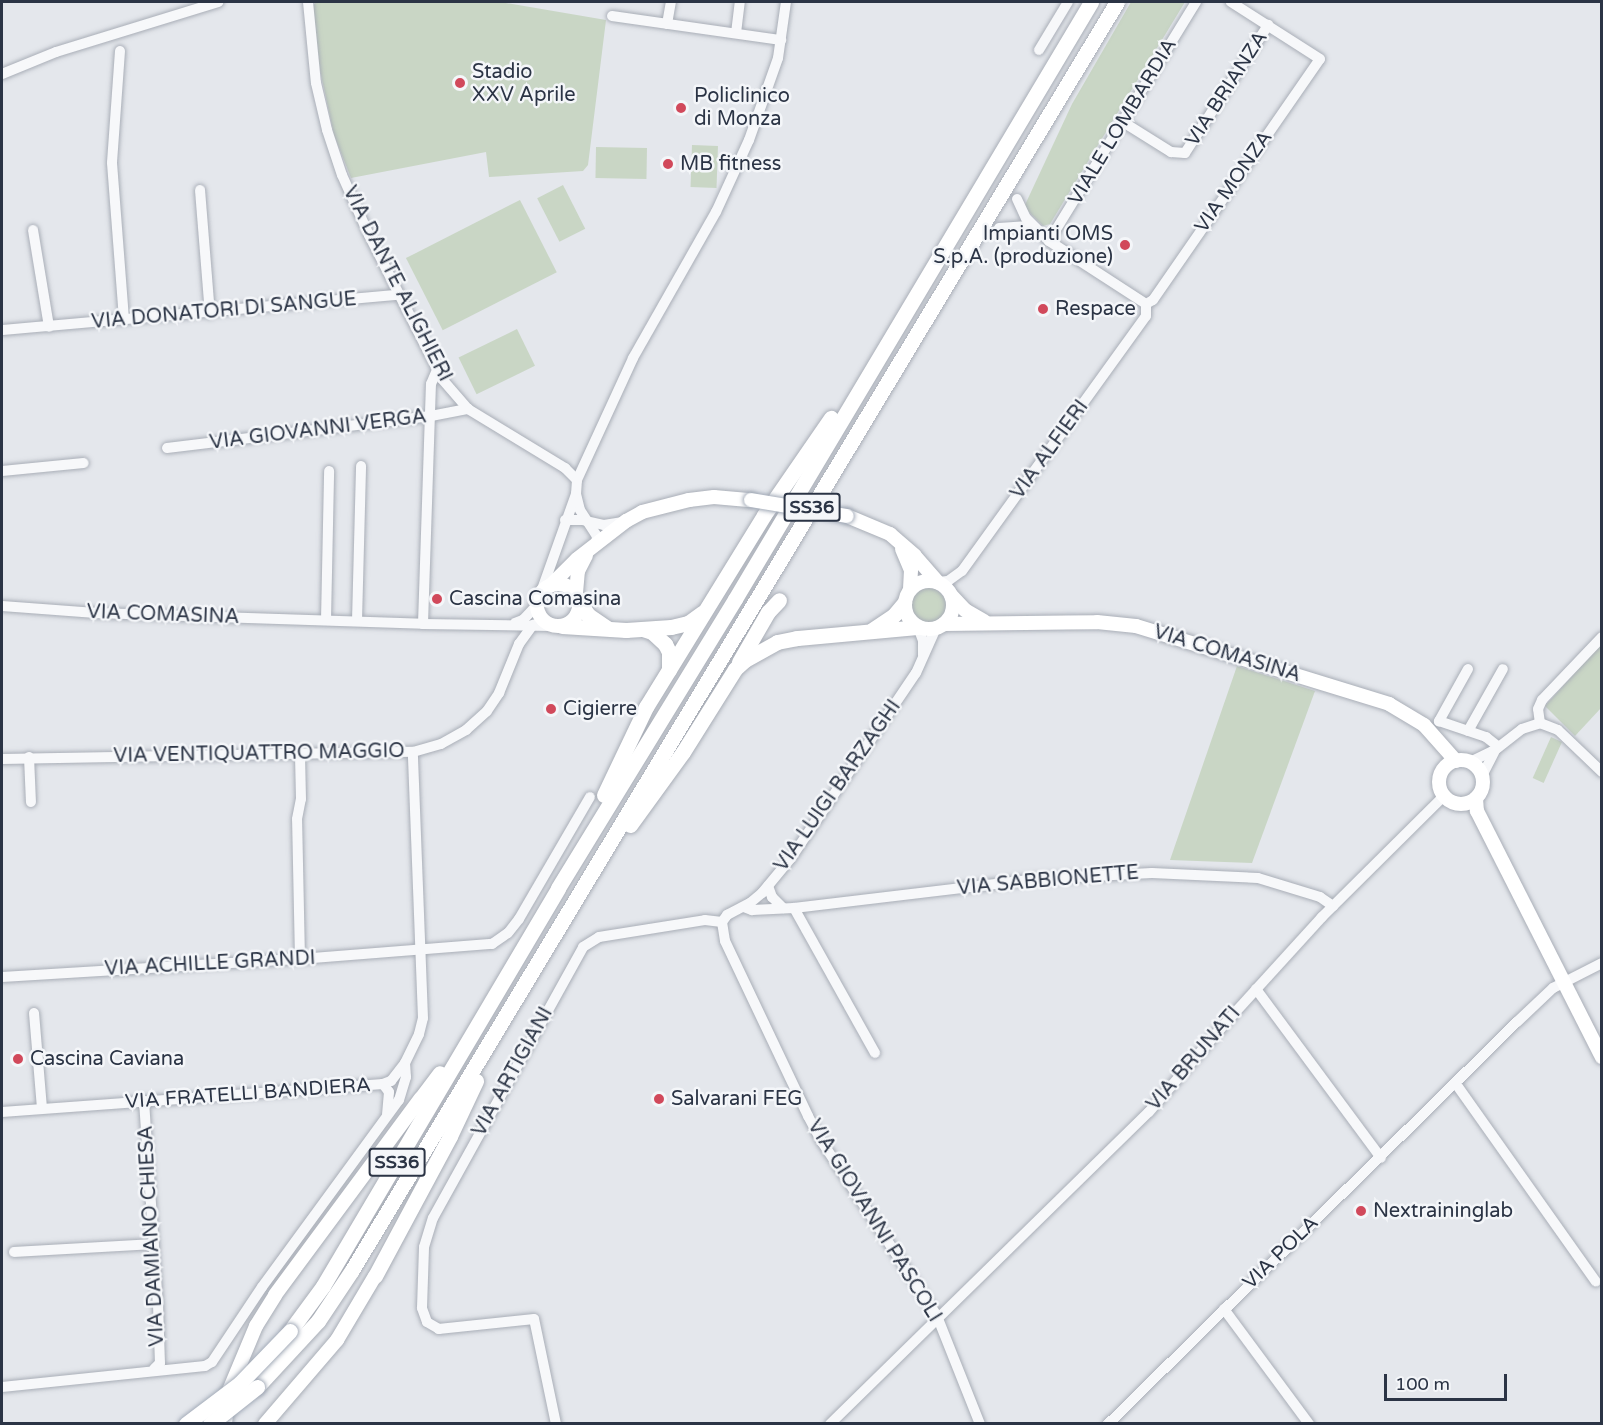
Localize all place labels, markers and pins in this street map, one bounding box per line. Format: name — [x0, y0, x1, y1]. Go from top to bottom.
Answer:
place label: Stadio XXV Aprile — [472, 60, 575, 107]
marker: Stadio XXV Aprile — [453, 76, 467, 90]
place label: Policlinico di Monza — [694, 84, 790, 131]
marker: Policlinico di Monza — [672, 99, 690, 117]
place label: MB fitness — [680, 152, 781, 176]
marker: MB fitness — [661, 157, 675, 171]
place label: Impianti OMS S.p.A. (produzione) — [933, 222, 1113, 269]
marker: Impianti OMS S.p.A. (produzione) — [1118, 238, 1132, 252]
place label: Respace — [1055, 297, 1136, 321]
marker: Respace — [1036, 302, 1050, 316]
place label: Cascina Comasina — [449, 587, 621, 611]
marker: Cascina Comasina — [430, 592, 444, 606]
place label: Cigierre — [563, 697, 637, 721]
marker: Cigierre — [544, 702, 558, 716]
place label: Cascina Caviana — [30, 1047, 184, 1071]
marker: Cascina Caviana — [11, 1052, 25, 1066]
place label: Salvarani FEG — [671, 1087, 802, 1111]
marker: Salvarani FEG — [652, 1092, 666, 1106]
place label: Nextraininglab — [1373, 1199, 1513, 1223]
marker: Nextraininglab — [1354, 1204, 1368, 1218]

